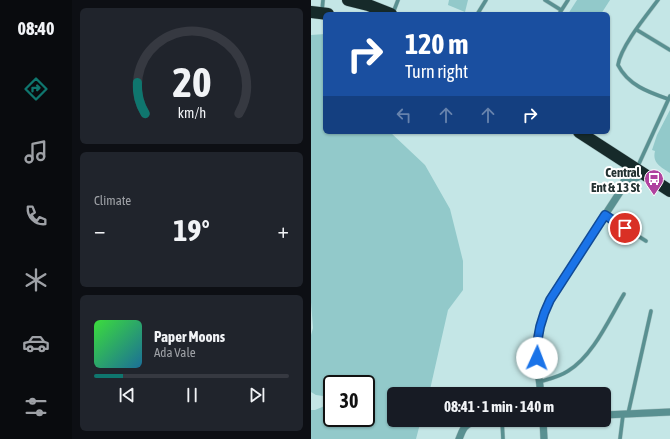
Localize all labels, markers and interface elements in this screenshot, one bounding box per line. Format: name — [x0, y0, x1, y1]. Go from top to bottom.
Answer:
text: 08:40 — [17, 18, 55, 39]
icon: right — [339, 28, 391, 80]
text: 120 m — [405, 28, 468, 60]
text: 20 — [172, 58, 211, 106]
text: Turn right — [405, 61, 468, 82]
icon: directions — [22, 75, 50, 103]
text: km/h — [177, 104, 206, 120]
icon: left — [393, 104, 415, 126]
icon: ahead — [435, 104, 457, 126]
icon: ahead — [477, 104, 499, 126]
icon: right — [519, 104, 541, 126]
icon: music — [22, 138, 50, 166]
place label: Central Ent & 13 St — [591, 165, 641, 195]
bus stop icon: Central Ent & 13 St — [643, 168, 665, 196]
text: Climate — [94, 193, 131, 208]
icon: phone — [22, 202, 50, 230]
pin — [608, 211, 642, 245]
text: 19° — [173, 213, 210, 247]
text: − — [94, 217, 105, 243]
text: + — [278, 217, 289, 243]
icon: arrive — [614, 217, 636, 239]
icon: climate — [22, 266, 50, 294]
text: Paper Moons — [154, 328, 225, 345]
icon: car — [22, 329, 50, 357]
position arrow — [516, 337, 558, 379]
text: Ada Vale — [154, 345, 196, 360]
speed limit sign: 30 — [323, 375, 375, 427]
icon: previous — [116, 384, 138, 406]
icon: pause — [181, 384, 203, 406]
icon: next — [246, 384, 268, 406]
icon: filters — [22, 393, 50, 421]
text: 08:41 · 1 min · 140 m — [444, 398, 554, 415]

